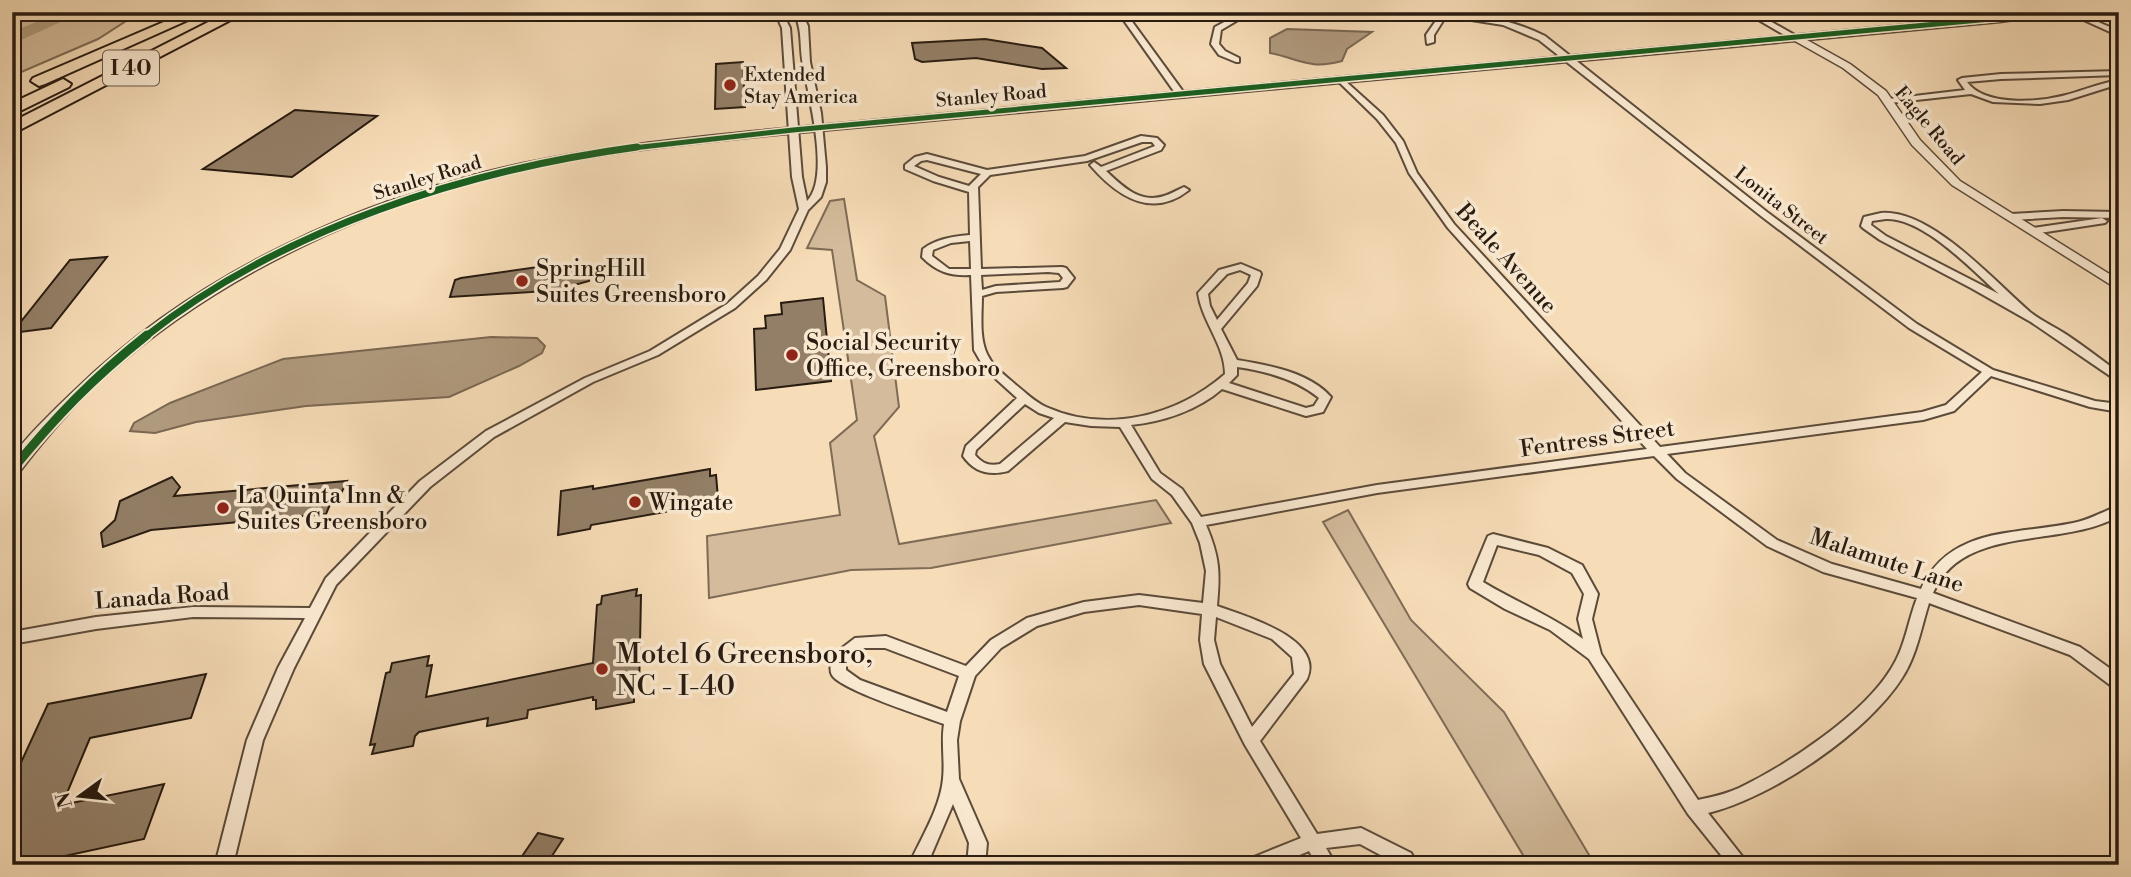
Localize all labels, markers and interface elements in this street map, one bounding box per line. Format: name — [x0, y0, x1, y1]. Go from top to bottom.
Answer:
road number: I 40 — [103, 50, 159, 86]
place label: Extended Stay America — [744, 63, 858, 109]
marker: Extended Stay America — [722, 77, 738, 93]
street label: Stanley Road — [935, 79, 1048, 113]
street label: Eagle Road — [1889, 81, 1969, 170]
street label: Stanley Road — [371, 150, 484, 206]
street label: Lonita Street — [1730, 162, 1833, 250]
street label: Beale Avenue — [1449, 197, 1563, 319]
place label: SpringHill Suites Greensboro — [536, 255, 726, 309]
marker: SpringHill Suites Greensboro — [514, 273, 530, 289]
place label: Social Security Office, Greensboro — [806, 329, 1000, 383]
marker: Social Security Office, Greensboro — [784, 347, 800, 363]
street label: Fentress Street — [1518, 414, 1676, 464]
place label: La Quinta Inn & Suites Greensboro — [237, 482, 427, 536]
place label: Wingate — [648, 489, 733, 517]
marker: Wingate — [627, 494, 643, 510]
marker: La Quinta Inn & Suites Greensboro — [215, 500, 231, 516]
street label: Malamute Lane — [1806, 523, 1967, 599]
street label: Lanada Road — [94, 578, 230, 616]
place label: Motel 6 Greensboro, NC - I-40 — [616, 637, 873, 704]
marker: Motel 6 Greensboro, NC - I-40 — [594, 661, 610, 677]
north arrow — [46, 762, 116, 832]
text: N — [51, 790, 78, 811]

